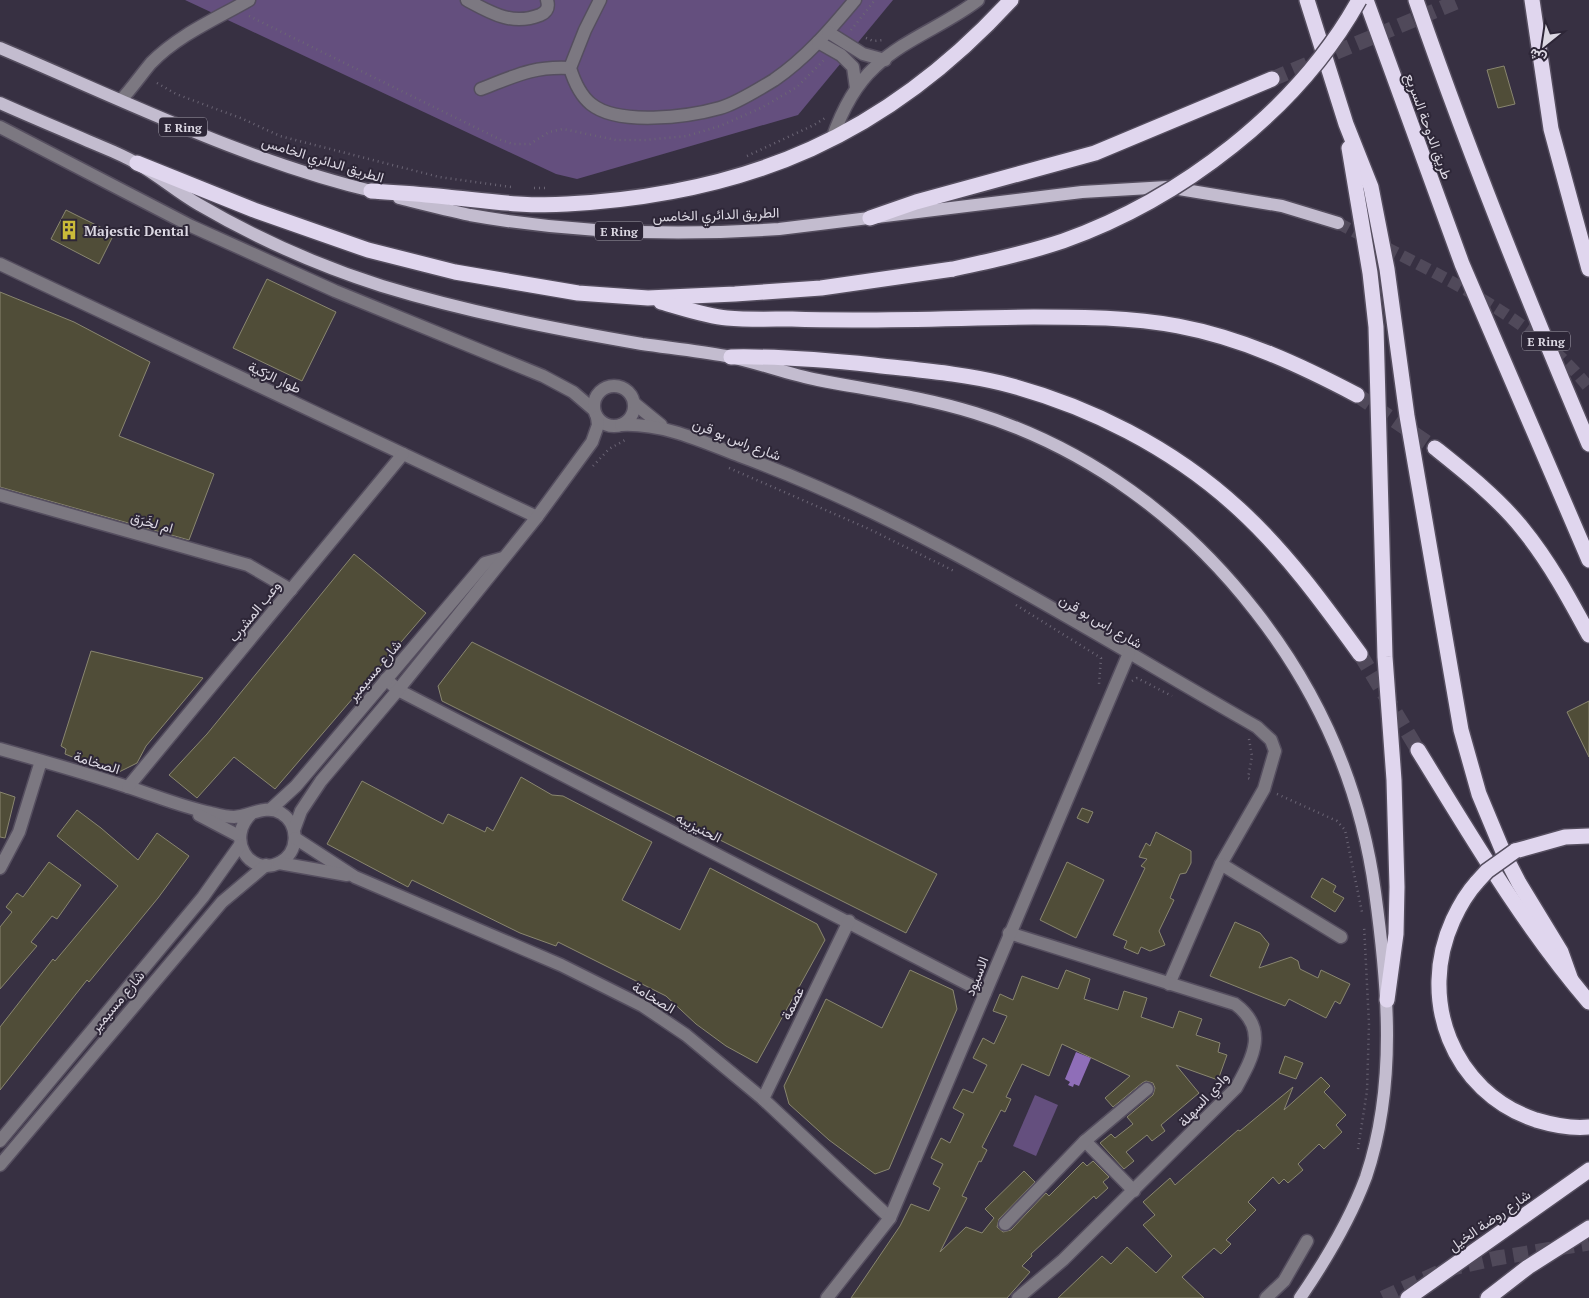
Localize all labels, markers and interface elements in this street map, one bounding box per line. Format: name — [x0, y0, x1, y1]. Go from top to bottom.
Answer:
north arrow — [1519, 20, 1569, 70]
text: ش — [1525, 44, 1549, 69]
street label: طريق الدوحة السريع — [1399, 70, 1457, 183]
road number: E Ring — [159, 118, 207, 136]
street label: الطريق الدائري الخامس — [259, 131, 386, 190]
street label: الطريق الدائري الخامس — [652, 202, 780, 229]
building icon: Majestic Dental — [58, 219, 80, 241]
place label: Majestic Dental — [84, 221, 189, 240]
road number: E Ring — [595, 222, 643, 240]
road number: E Ring — [1522, 332, 1570, 351]
street label: طوار الرّكية — [245, 356, 305, 398]
street label: شارع راس بو قرن — [689, 413, 784, 466]
street label: ام لخَرَق — [129, 507, 175, 537]
street label: وعب المشرب — [223, 576, 285, 646]
street label: شارع راس بو قرن — [1055, 589, 1146, 654]
street label: شارع مسيمير — [342, 635, 407, 707]
street label: الصخامة — [72, 746, 122, 778]
street label: الحنيزيبه — [673, 807, 725, 847]
street label: الاسيود — [960, 953, 992, 999]
street label: شارع مسيمير — [85, 966, 150, 1038]
street label: الصخامة — [629, 977, 679, 1017]
street label: عصمة — [776, 983, 808, 1023]
street label: وادي السهلة — [1173, 1068, 1235, 1132]
street label: شارع روضة الخيل — [1444, 1185, 1535, 1257]

